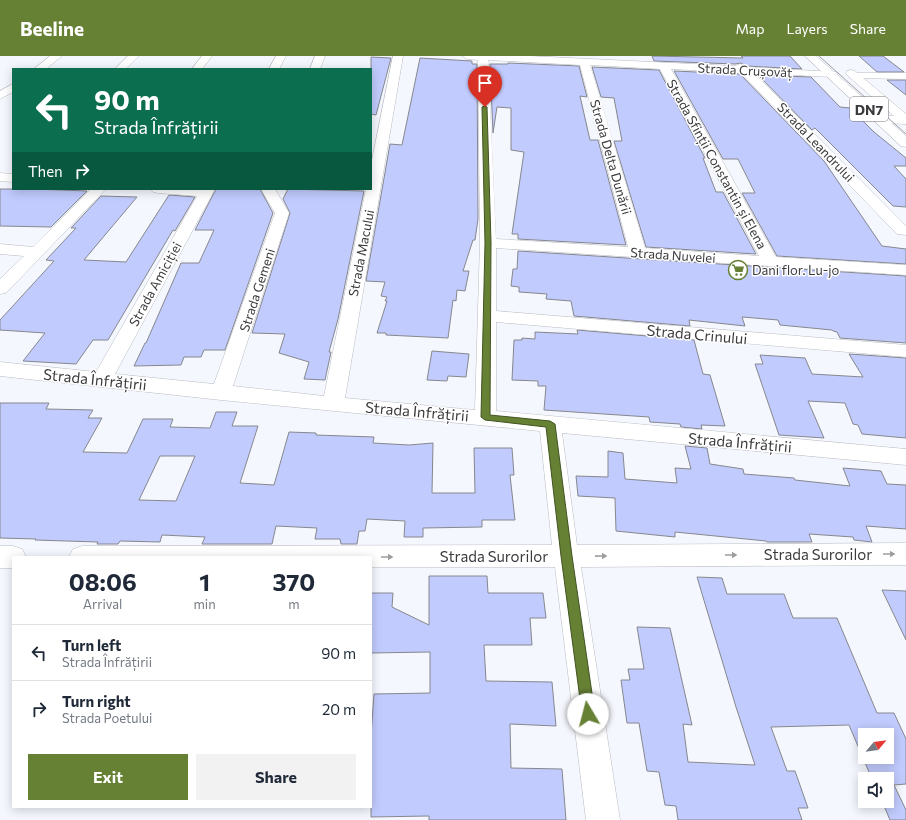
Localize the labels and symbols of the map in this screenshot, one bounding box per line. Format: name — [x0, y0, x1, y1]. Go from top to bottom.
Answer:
street label: Strada Crușovăț — [697, 60, 793, 81]
pin — [468, 66, 502, 107]
street label: Strada Sfinții Constantin și Elena — [663, 76, 770, 252]
road number: DN7 — [850, 97, 888, 121]
street label: Strada Delta Dunării — [587, 98, 635, 216]
street label: Strada Leandrului — [774, 99, 858, 185]
street label: Strada Macului — [345, 208, 377, 298]
street label: Strada Amiciției — [125, 239, 186, 329]
street label: Strada Nuvelei — [630, 244, 716, 266]
street label: Strada Gemeni — [236, 246, 278, 334]
supermarket icon: Dani flor. Lu-jo — [727, 259, 749, 281]
place label: Dani flor. Lu-jo — [752, 262, 839, 278]
street label: Strada Crinului — [646, 321, 748, 347]
street label: Strada Înfrățirii — [42, 364, 148, 395]
street label: Strada Înfrățirii — [364, 397, 470, 426]
street label: Strada Înfrățirii — [687, 428, 793, 457]
street label: Strada Surorilor — [764, 545, 872, 563]
street label: Strada Surorilor — [440, 547, 548, 565]
one-way arrow — [883, 551, 896, 557]
one-way arrow — [725, 552, 738, 558]
one-way arrow — [595, 553, 608, 559]
one-way arrow — [381, 554, 394, 560]
position arrow — [567, 693, 609, 735]
north arrow — [858, 728, 894, 764]

